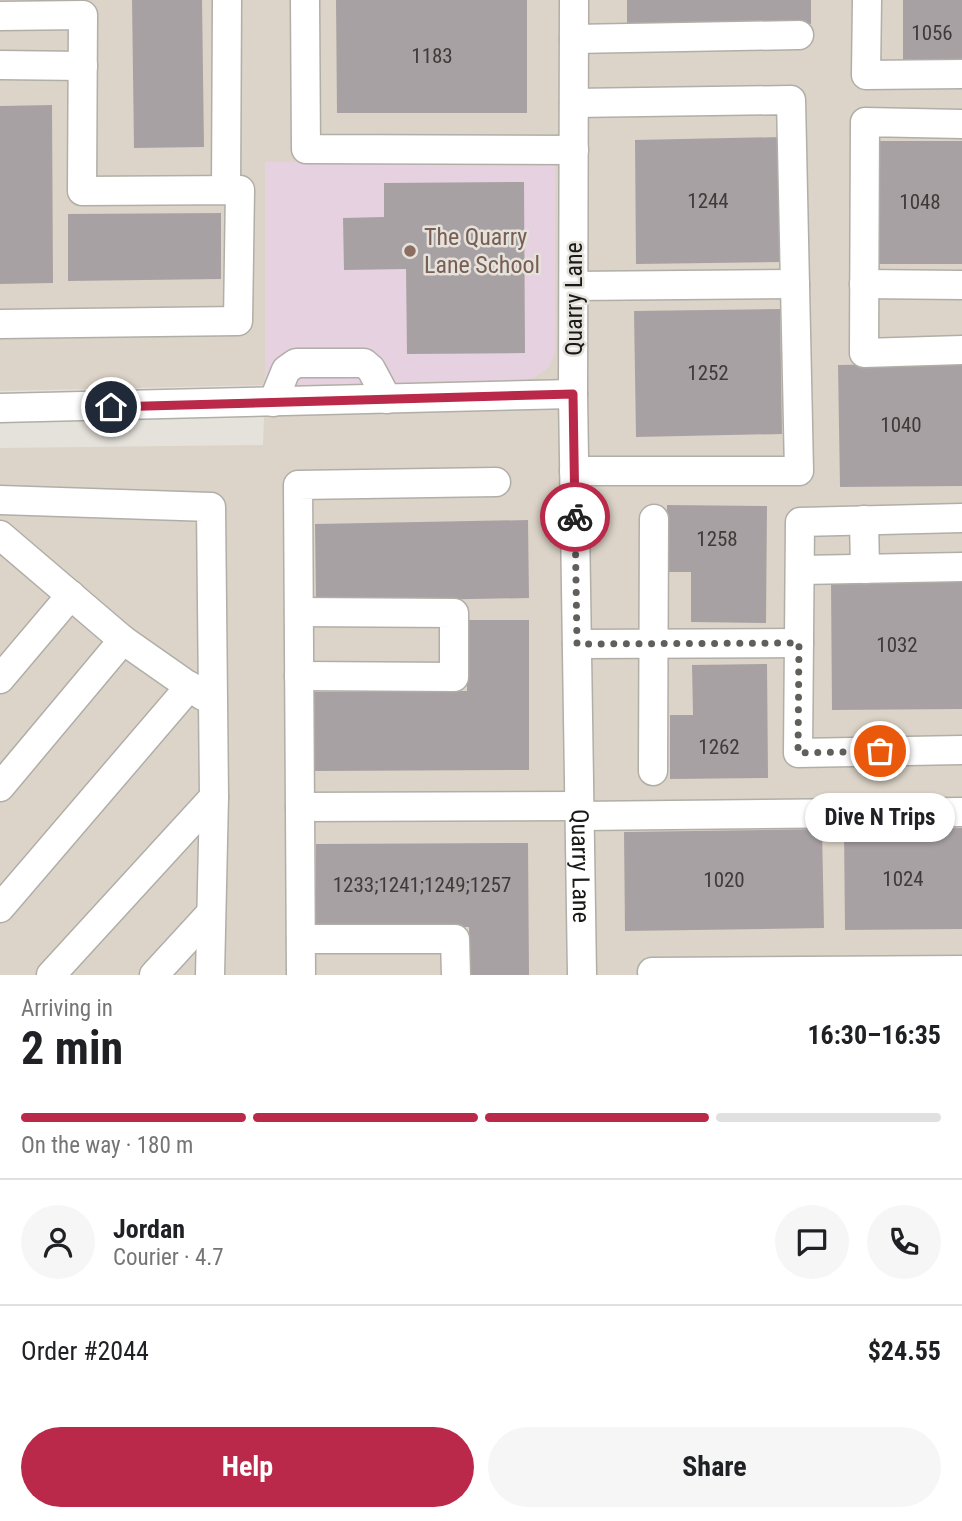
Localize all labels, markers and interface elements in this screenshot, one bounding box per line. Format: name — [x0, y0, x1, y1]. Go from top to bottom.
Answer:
house number: 1056 — [911, 21, 953, 45]
house number: 1183 — [411, 44, 453, 68]
house number: 1244 — [687, 189, 729, 213]
house number: 1048 — [899, 190, 941, 214]
place label: The Quarry Lane School — [424, 223, 540, 279]
street label: Quarry Lane — [560, 242, 588, 356]
marker: The Quarry Lane School — [402, 243, 418, 259]
house number: 1252 — [687, 361, 729, 385]
pin — [81, 377, 141, 437]
icon: home — [92, 388, 130, 426]
house number: 1040 — [880, 413, 922, 437]
courier — [540, 482, 610, 552]
icon: bike — [556, 498, 594, 536]
house number: 1258 — [696, 527, 738, 551]
house number: 1032 — [876, 633, 918, 657]
pin — [850, 721, 910, 781]
icon: bag — [861, 732, 899, 770]
house number: 1262 — [698, 735, 740, 759]
callout: Dive N Trips — [805, 793, 955, 842]
text: Dive N Trips — [825, 804, 935, 831]
street label: Quarry Lane — [565, 809, 595, 923]
house number: 1024 — [882, 867, 924, 891]
house number: 1020 — [703, 868, 745, 892]
house number: 1233;1241;1249;1257 — [333, 873, 511, 897]
text: Arriving in — [21, 995, 113, 1022]
text: 16:30–16:35 — [807, 1020, 941, 1050]
text: 2 min — [21, 1021, 123, 1075]
text: On the way · 180 m — [21, 1132, 193, 1159]
button: person — [21, 1205, 95, 1279]
button: chat — [775, 1205, 849, 1279]
button: phone — [867, 1205, 941, 1279]
text: Jordan — [113, 1214, 185, 1244]
text: Courier · 4.7 — [113, 1244, 224, 1271]
text: Order #2044 — [21, 1336, 149, 1366]
text: $24.55 — [868, 1336, 941, 1366]
button: Help — [21, 1427, 474, 1507]
button: Share — [488, 1427, 941, 1507]

